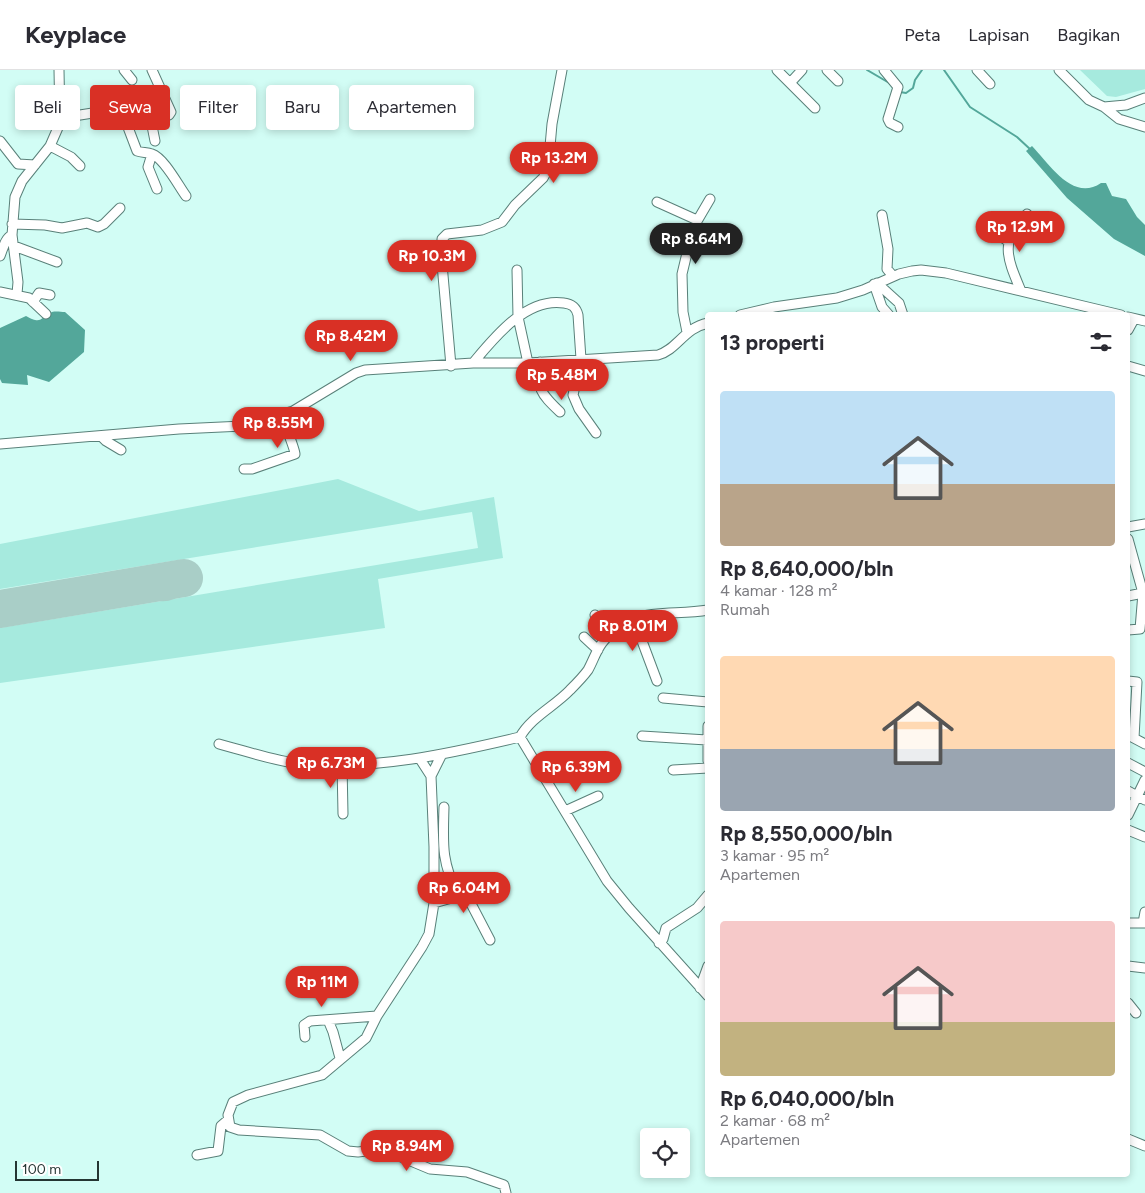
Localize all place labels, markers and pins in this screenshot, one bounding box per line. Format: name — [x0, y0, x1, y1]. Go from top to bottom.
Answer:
pin: Rp 13.2M — [502, 142, 606, 184]
pin: Rp 12.9M — [968, 210, 1072, 253]
pin: Rp 8.64M — [644, 222, 748, 265]
pin: Rp 10.3M — [380, 240, 484, 282]
pin: Rp 8.42M — [299, 320, 403, 362]
pin: Rp 5.48M — [510, 358, 614, 401]
pin: Rp 8.55M — [226, 406, 330, 449]
pin: Rp 8.01M — [581, 610, 685, 652]
pin: Rp 6.73M — [279, 746, 383, 789]
pin: Rp 6.39M — [524, 750, 628, 793]
pin: Rp 6.04M — [412, 872, 516, 914]
pin: Rp 11M — [281, 966, 363, 1008]
pin: Rp 8.94M — [355, 1130, 459, 1172]

